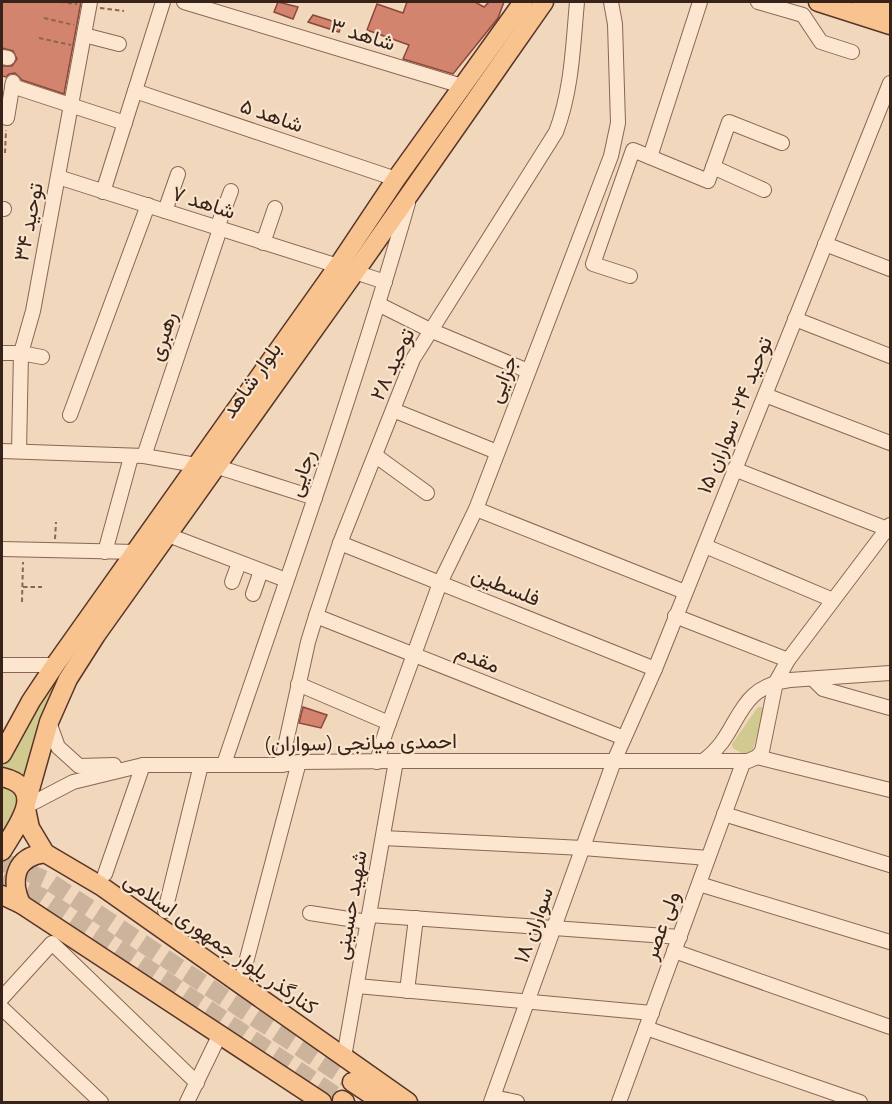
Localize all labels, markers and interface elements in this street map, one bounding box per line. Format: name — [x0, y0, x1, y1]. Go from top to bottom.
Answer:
street label: شاهد ۳ — [328, 12, 398, 56]
street label: شاهد ۵ — [237, 93, 307, 137]
street label: شاهد ۷ — [169, 180, 239, 224]
street label: توحید ۳۴ — [8, 181, 49, 263]
street label: رهبری — [142, 308, 183, 364]
street label: توحید ۲۸ — [364, 324, 420, 404]
street label: توحید ۲۴- سواران ۱۵ — [691, 333, 778, 498]
street label: بلوار شاهد — [216, 337, 287, 423]
street label: جزایی — [482, 352, 523, 407]
street label: رجایی — [282, 446, 321, 500]
street label: فلسطین — [468, 561, 544, 611]
street label: مقدم — [452, 638, 504, 680]
street label: احمدی میانجی (سواران) — [265, 728, 457, 757]
street label: شهید حسینی — [328, 848, 373, 962]
street label: کنارگذر بلوار جمهوری اسلامی — [119, 867, 323, 1020]
street label: سواران ۱۸ — [508, 884, 559, 967]
street label: ولی عصر — [637, 887, 686, 964]

